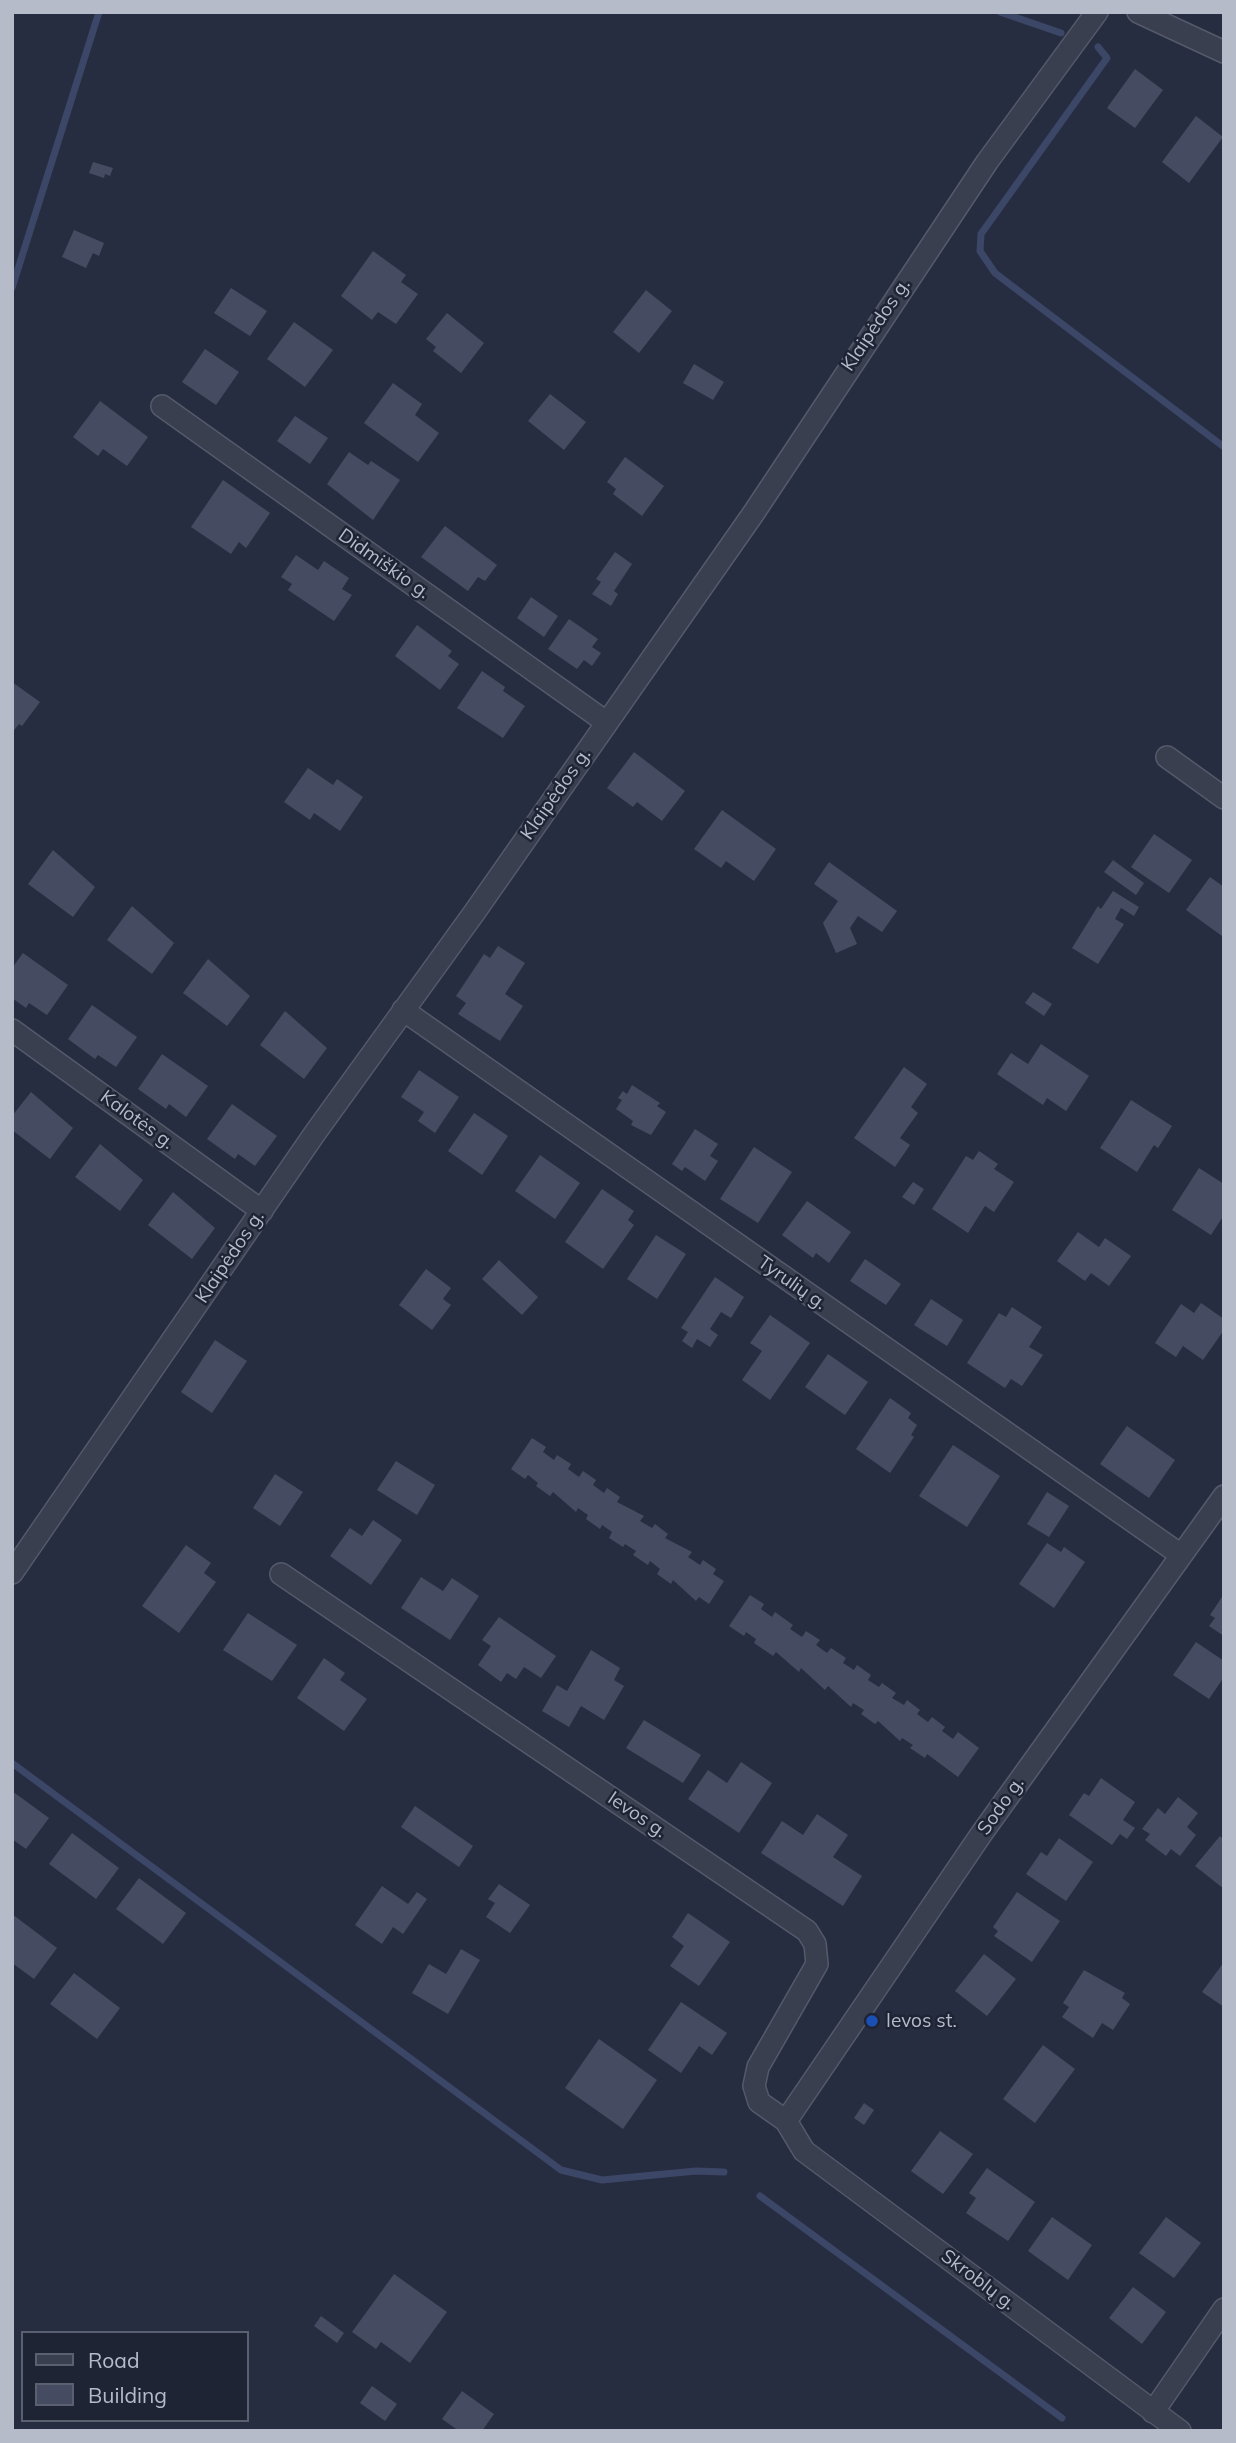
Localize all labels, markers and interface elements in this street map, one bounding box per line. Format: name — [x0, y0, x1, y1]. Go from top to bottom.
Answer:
street label: Klaipėdos g. — [837, 274, 915, 376]
street label: Didmiškio g. — [334, 524, 434, 604]
street label: Klaipėdos g. — [516, 744, 596, 844]
street label: Kalotės g. — [96, 1086, 178, 1154]
street label: Klaipėdos g. — [191, 1206, 269, 1308]
street label: Tyrulių g. — [753, 1251, 831, 1315]
street label: Sodo g. — [973, 1773, 1029, 1839]
street label: Ievos g. — [603, 1787, 671, 1843]
place label: Ievos st. — [886, 2010, 957, 2032]
marker: Ievos st. — [864, 2013, 880, 2029]
street label: Skroblų g. — [936, 2245, 1020, 2315]
legend — [21, 2331, 248, 2422]
text: Road — [88, 2347, 139, 2373]
text: Building — [88, 2382, 167, 2408]

